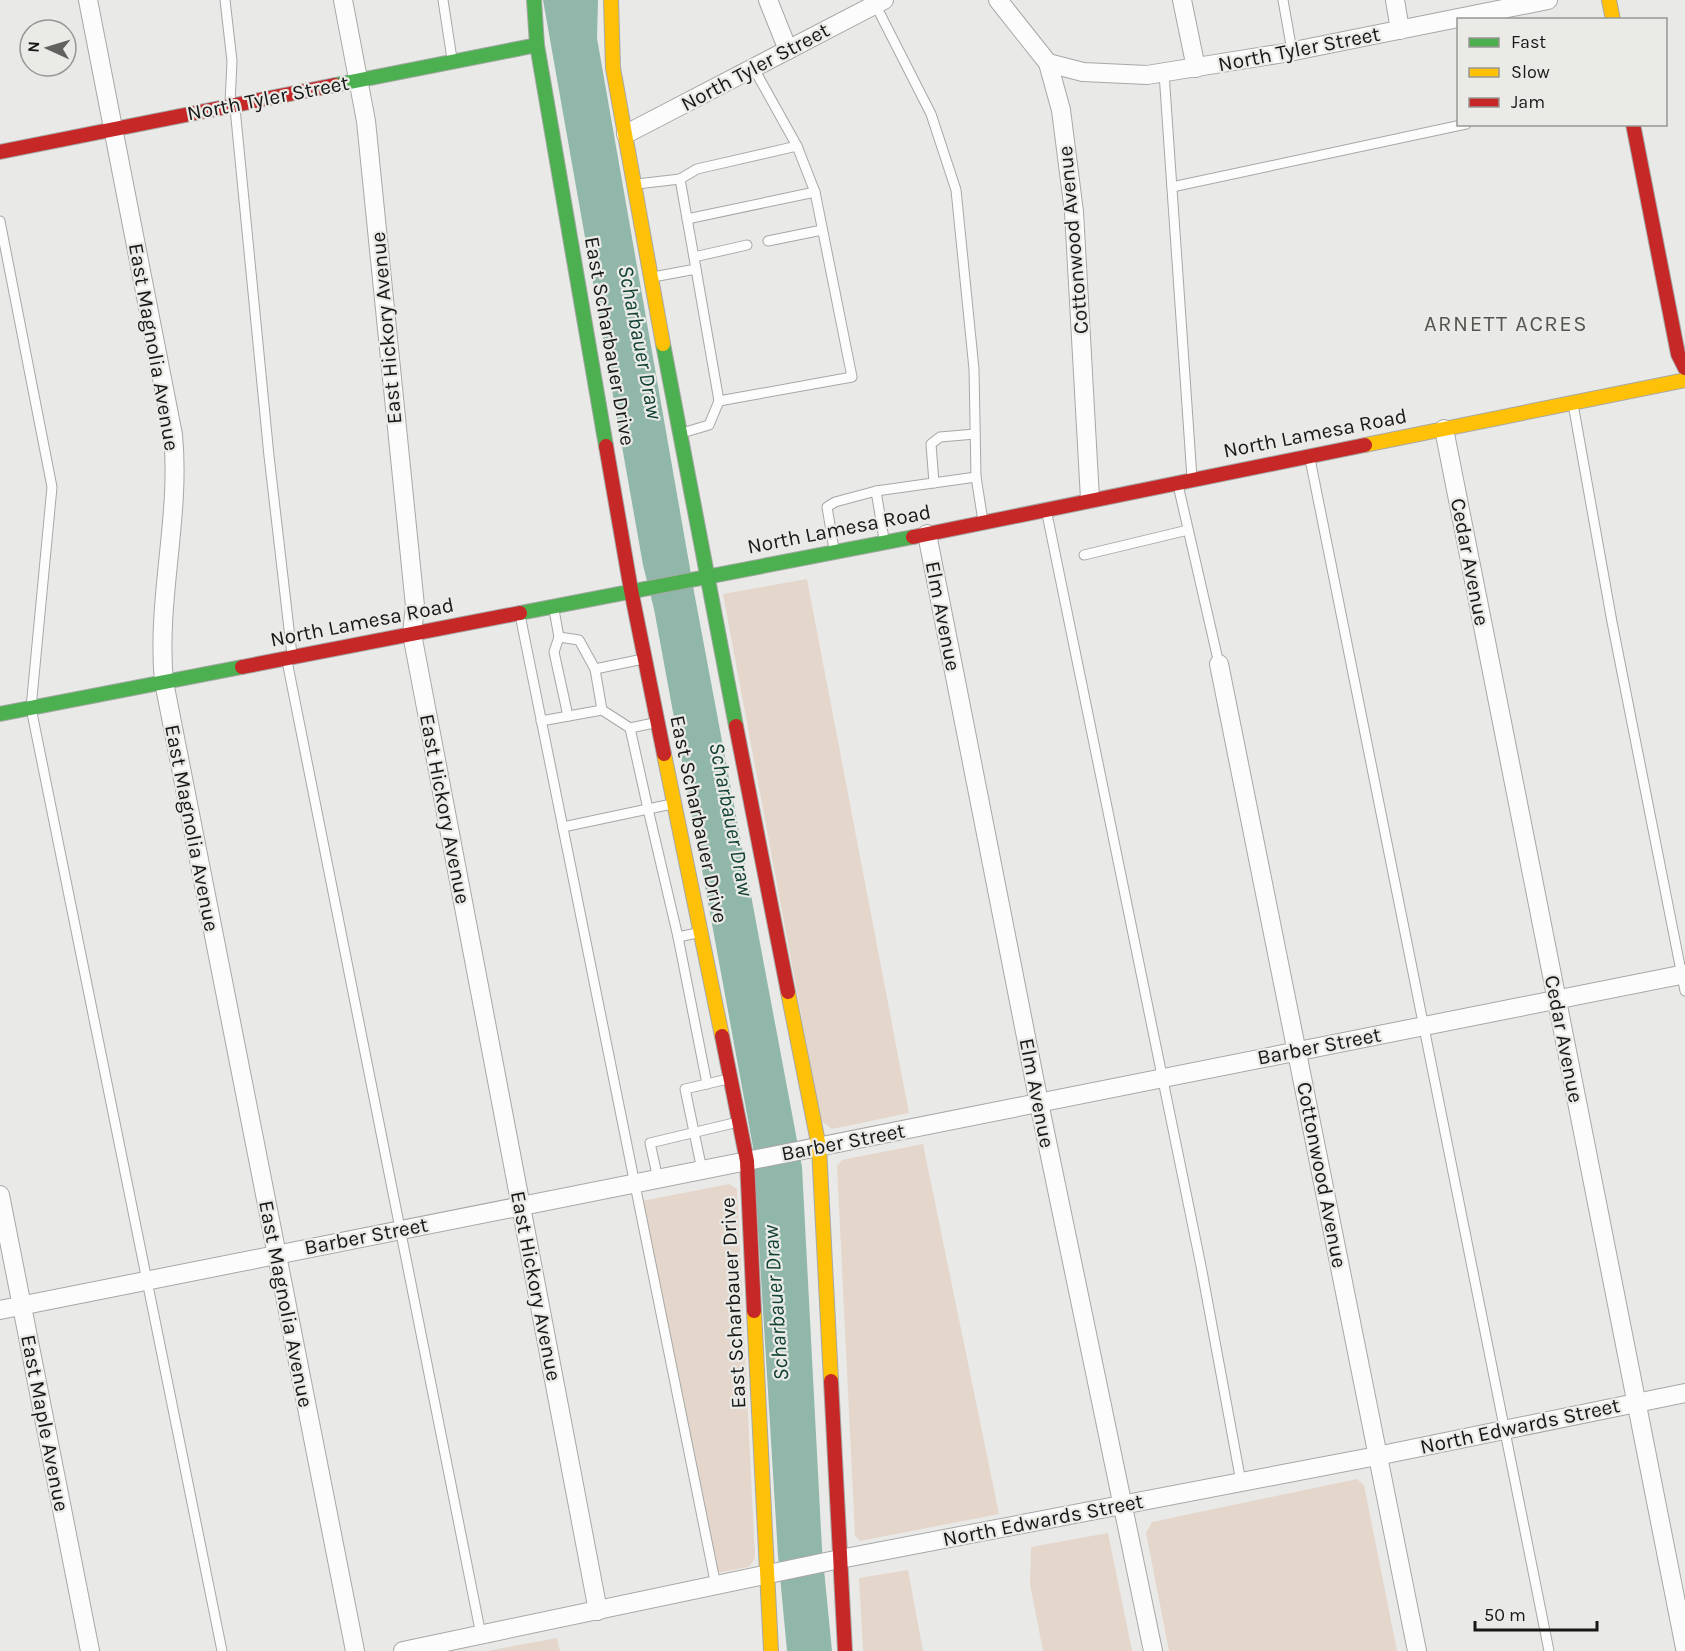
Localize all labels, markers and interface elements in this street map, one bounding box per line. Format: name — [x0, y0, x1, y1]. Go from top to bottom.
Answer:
north arrow — [18, 18, 78, 78]
street label: North Tyler Street — [677, 18, 833, 116]
legend — [1457, 18, 1667, 126]
street label: North Tyler Street — [1216, 22, 1382, 76]
text: Fast — [1511, 31, 1546, 53]
text: N — [24, 41, 43, 53]
text: Slow — [1511, 61, 1550, 83]
street label: North Tyler Street — [185, 71, 351, 125]
text: Jam — [1511, 91, 1545, 113]
street label: Cottonwood Avenue — [1053, 145, 1093, 335]
street label: East Hickory Avenue — [366, 231, 406, 425]
street label: East Scharbauer Drive — [580, 235, 640, 447]
street label: East Magnolia Avenue — [124, 241, 184, 453]
water label: Scharbauer Draw — [612, 263, 668, 422]
district label: ARNETT ACRES — [1424, 311, 1588, 337]
street label: North Lamesa Road — [1221, 403, 1409, 463]
street label: Cedar Avenue — [1446, 496, 1494, 628]
street label: North Lamesa Road — [745, 499, 933, 559]
street label: Elm Avenue — [921, 559, 965, 673]
street label: North Lamesa Road — [268, 592, 456, 652]
street label: East Hickory Avenue — [415, 712, 475, 906]
street label: East Scharbauer Drive — [665, 713, 733, 925]
street label: East Magnolia Avenue — [160, 722, 224, 934]
water label: Scharbauer Draw — [703, 740, 759, 899]
street label: Cedar Avenue — [1540, 973, 1588, 1105]
street label: Barber Street — [1255, 1022, 1383, 1070]
street label: Elm Avenue — [1015, 1036, 1059, 1150]
street label: Cottonwood Avenue — [1292, 1080, 1352, 1270]
street label: Barber Street — [779, 1118, 907, 1166]
street label: East Hickory Avenue — [506, 1189, 566, 1383]
street label: East Scharbauer Drive — [715, 1197, 751, 1409]
street label: East Magnolia Avenue — [254, 1198, 318, 1410]
street label: Barber Street — [302, 1212, 430, 1260]
water label: Scharbauer Draw — [758, 1224, 794, 1382]
street label: East Maple Avenue — [16, 1333, 74, 1513]
street label: North Edwards Street — [1418, 1393, 1622, 1459]
street label: North Edwards Street — [941, 1489, 1145, 1551]
scale bar — [1475, 1594, 1596, 1632]
text: 50 m — [1484, 1604, 1526, 1626]

